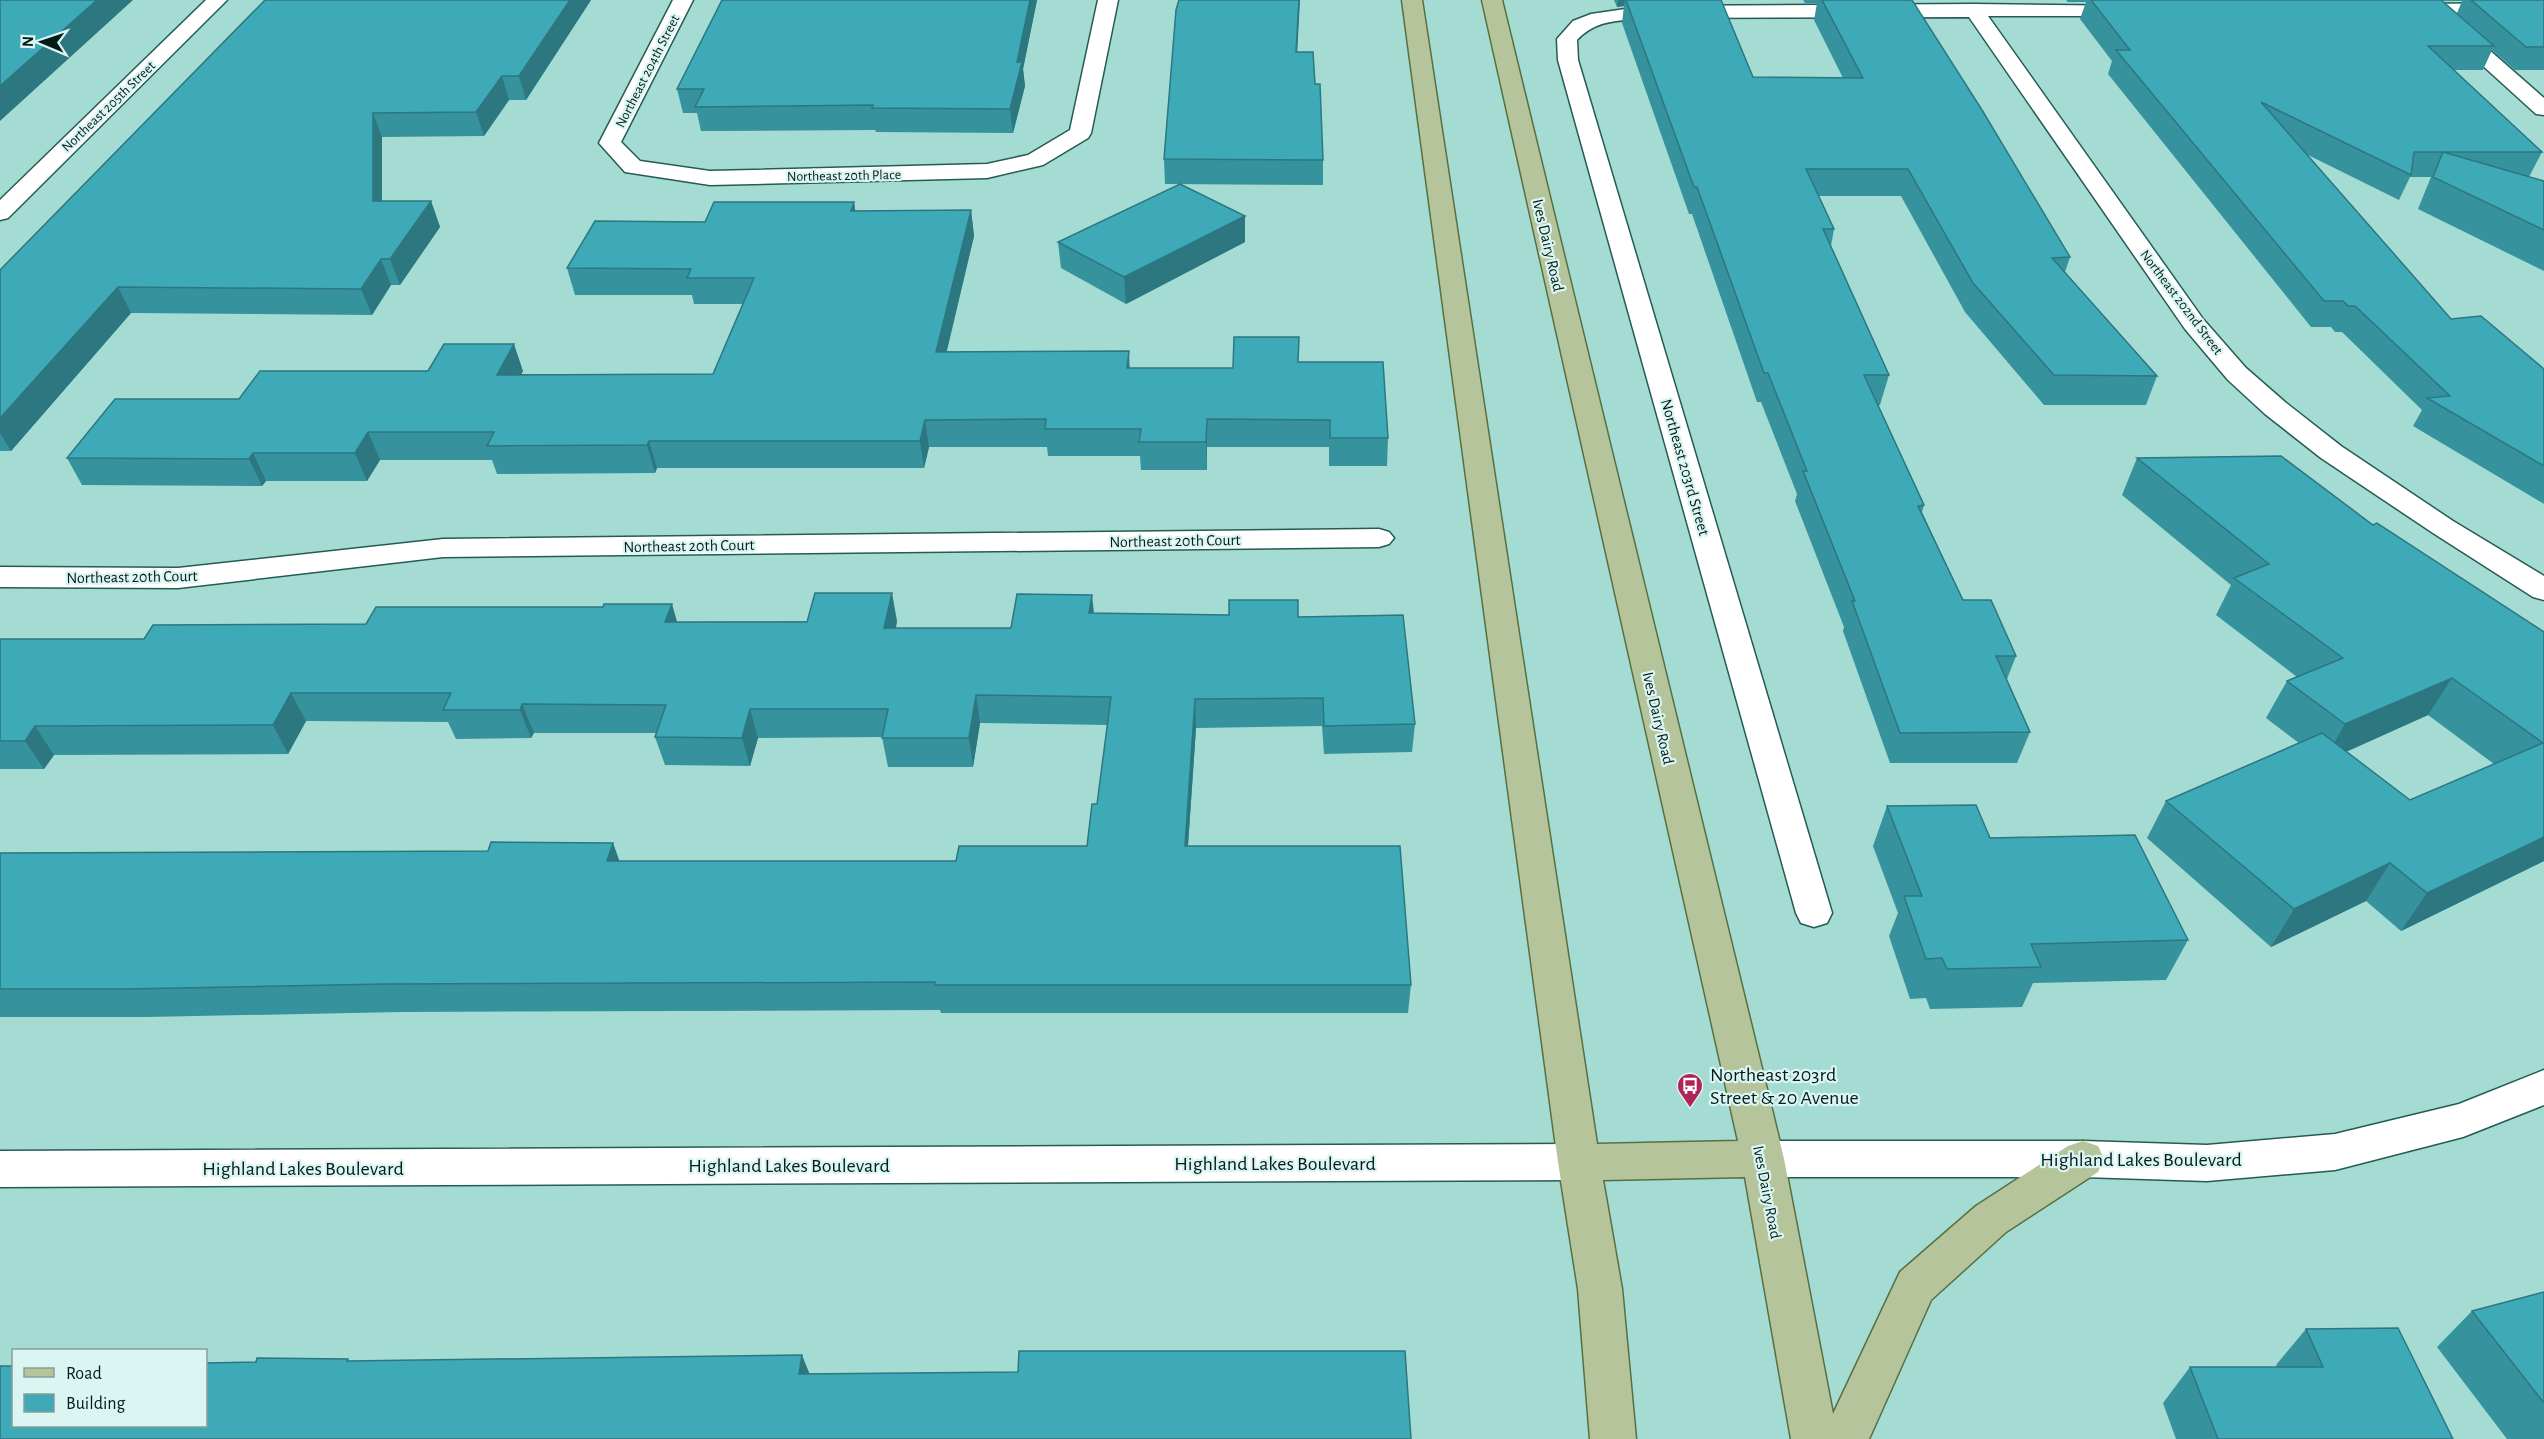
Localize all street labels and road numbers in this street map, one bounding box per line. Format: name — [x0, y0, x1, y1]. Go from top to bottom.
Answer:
street label: Northeast 204th Street — [613, 12, 683, 130]
street label: Northeast 205th Street — [59, 58, 158, 155]
street label: Northeast 20th Place — [787, 168, 901, 184]
street label: Ives Dairy Road — [1529, 197, 1566, 293]
street label: Northeast 202nd Street — [2137, 248, 2225, 358]
street label: Northeast 203rd Street — [1658, 397, 1712, 537]
street label: Northeast 20th Court — [1109, 532, 1241, 550]
street label: Northeast 20th Court — [623, 537, 755, 555]
street label: Northeast 20th Court — [66, 568, 198, 586]
street label: Ives Dairy Road — [1639, 670, 1676, 766]
street label: Ives Dairy Road — [1749, 1144, 1784, 1240]
street label: Highland Lakes Boulevard — [2040, 1150, 2242, 1170]
street label: Highland Lakes Boulevard — [1174, 1154, 1376, 1174]
street label: Highland Lakes Boulevard — [688, 1156, 890, 1176]
street label: Highland Lakes Boulevard — [202, 1159, 404, 1179]

